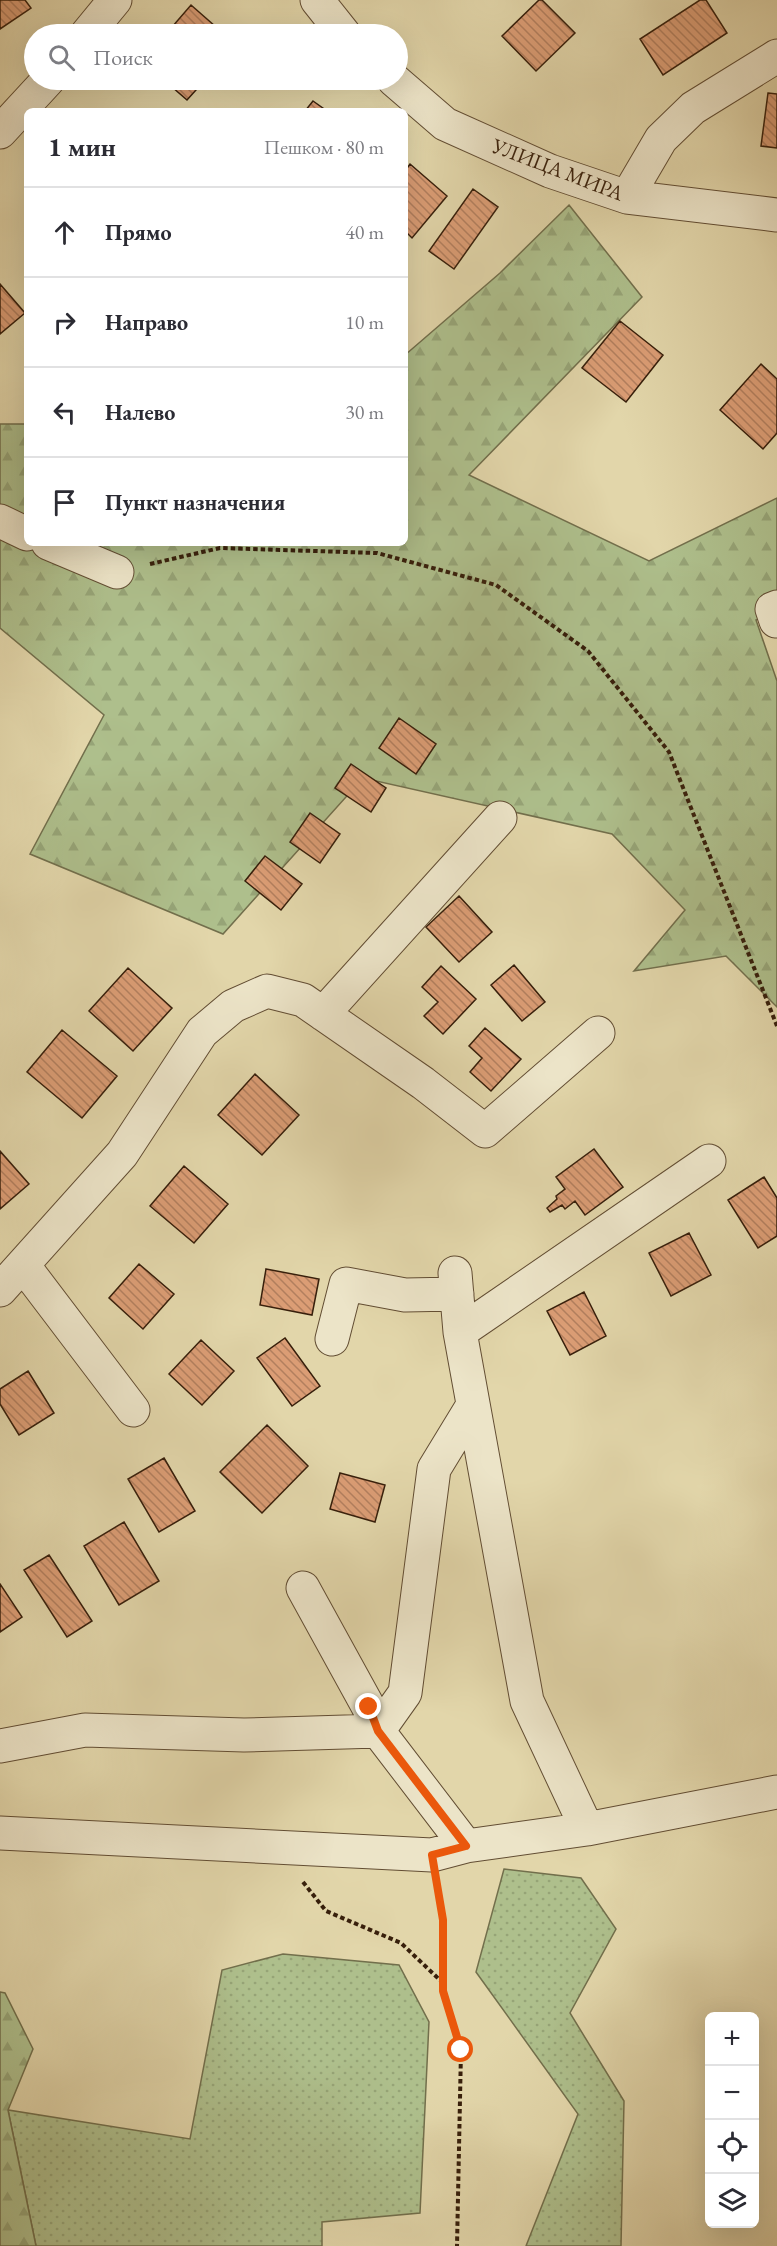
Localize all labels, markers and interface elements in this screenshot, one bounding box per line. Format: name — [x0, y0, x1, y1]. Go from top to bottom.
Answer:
search box — [24, 24, 408, 90]
icon: search — [45, 41, 78, 74]
text: Поиск — [93, 43, 153, 72]
text: 1 мин — [48, 130, 116, 164]
street label: УЛИЦА МИРА — [487, 131, 628, 207]
text: Пешком · 80 m — [264, 134, 384, 160]
icon: ahead — [48, 216, 81, 249]
text: Прямо — [105, 218, 172, 247]
text: 40 m — [345, 219, 384, 245]
icon: right — [48, 306, 81, 339]
text: Направо — [105, 308, 188, 337]
text: 10 m — [345, 309, 384, 335]
icon: left — [48, 396, 81, 429]
text: Налево — [105, 398, 175, 427]
text: 30 m — [345, 399, 384, 425]
icon: arrive — [48, 486, 81, 519]
text: Пункт назначения — [105, 488, 285, 517]
route end — [355, 1693, 381, 1719]
map controls — [705, 2012, 759, 2228]
button: + — [705, 2012, 759, 2066]
route start — [447, 2036, 473, 2062]
button: − — [705, 2066, 759, 2120]
button: locate — [705, 2120, 759, 2174]
button: layers — [705, 2174, 759, 2228]

